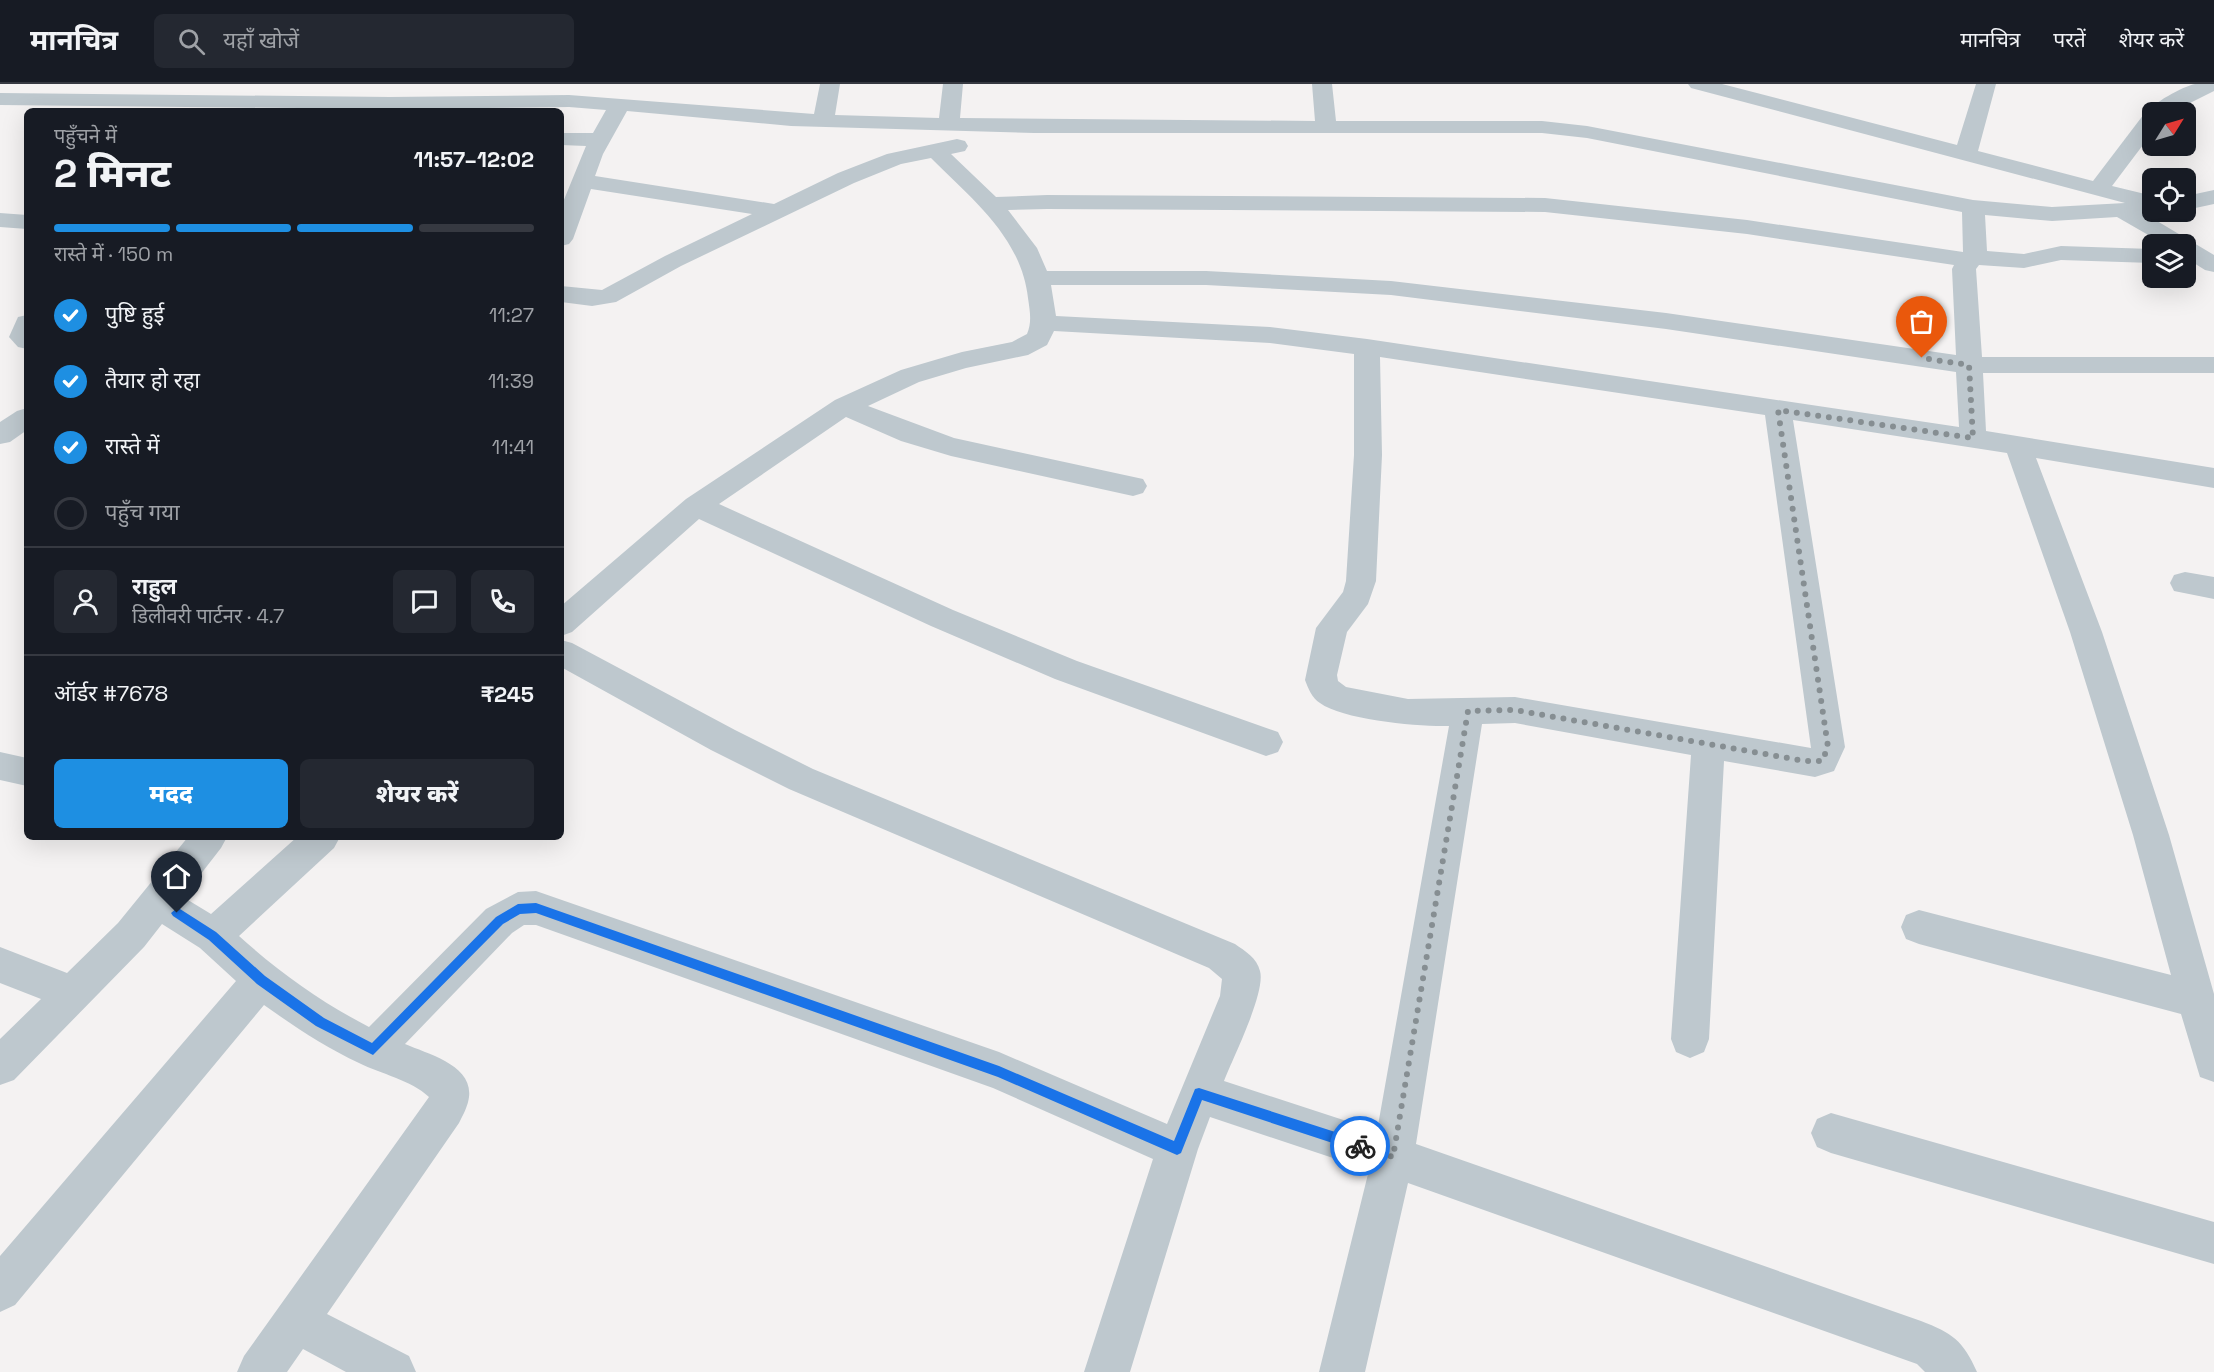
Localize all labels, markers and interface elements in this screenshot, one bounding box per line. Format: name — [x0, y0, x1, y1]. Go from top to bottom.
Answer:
search box — [154, 14, 574, 68]
text: मानचित्र — [30, 22, 118, 58]
icon: search — [175, 25, 208, 58]
text: यहाँ खोजें — [223, 26, 299, 54]
text: मानचित्र — [1960, 26, 2020, 53]
text: परतें — [2053, 26, 2086, 53]
text: शेयर करें — [2119, 26, 2184, 53]
north arrow — [2142, 102, 2196, 156]
map controls — [2142, 102, 2196, 288]
text: पहुँचने में — [54, 123, 117, 149]
text: 11:57–12:02 — [414, 145, 534, 173]
text: 2 मिनट — [54, 149, 171, 198]
button: locate — [2142, 168, 2196, 222]
button: layers — [2142, 234, 2196, 288]
text: रास्ते में · 150 m — [54, 241, 173, 267]
pin — [1896, 296, 1947, 358]
icon: check — [54, 299, 87, 332]
text: पुष्टि हुई — [105, 300, 164, 328]
text: 11:27 — [489, 302, 534, 328]
icon: bag — [1905, 305, 1938, 338]
icon: check — [54, 365, 87, 398]
text: तैयार हो रहा — [105, 366, 200, 394]
text: 11:39 — [488, 368, 534, 394]
icon: check — [54, 431, 87, 464]
text: रास्ते में — [105, 432, 160, 460]
text: 11:41 — [492, 434, 534, 460]
text: पहुँच गया — [105, 498, 180, 526]
button: person — [54, 570, 117, 633]
button: chat — [393, 570, 456, 633]
button: phone — [471, 570, 534, 633]
text: राहुल — [132, 572, 177, 600]
text: डिलीवरी पार्टनर · 4.7 — [132, 603, 284, 629]
text: ऑर्डर #7678 — [54, 679, 168, 707]
text: ₹245 — [480, 680, 534, 708]
button: मदद — [54, 759, 288, 828]
button: शेयर करें — [300, 759, 534, 828]
pin — [151, 851, 202, 913]
icon: home — [160, 860, 193, 893]
courier — [1330, 1116, 1390, 1176]
icon: bike — [1344, 1130, 1377, 1163]

